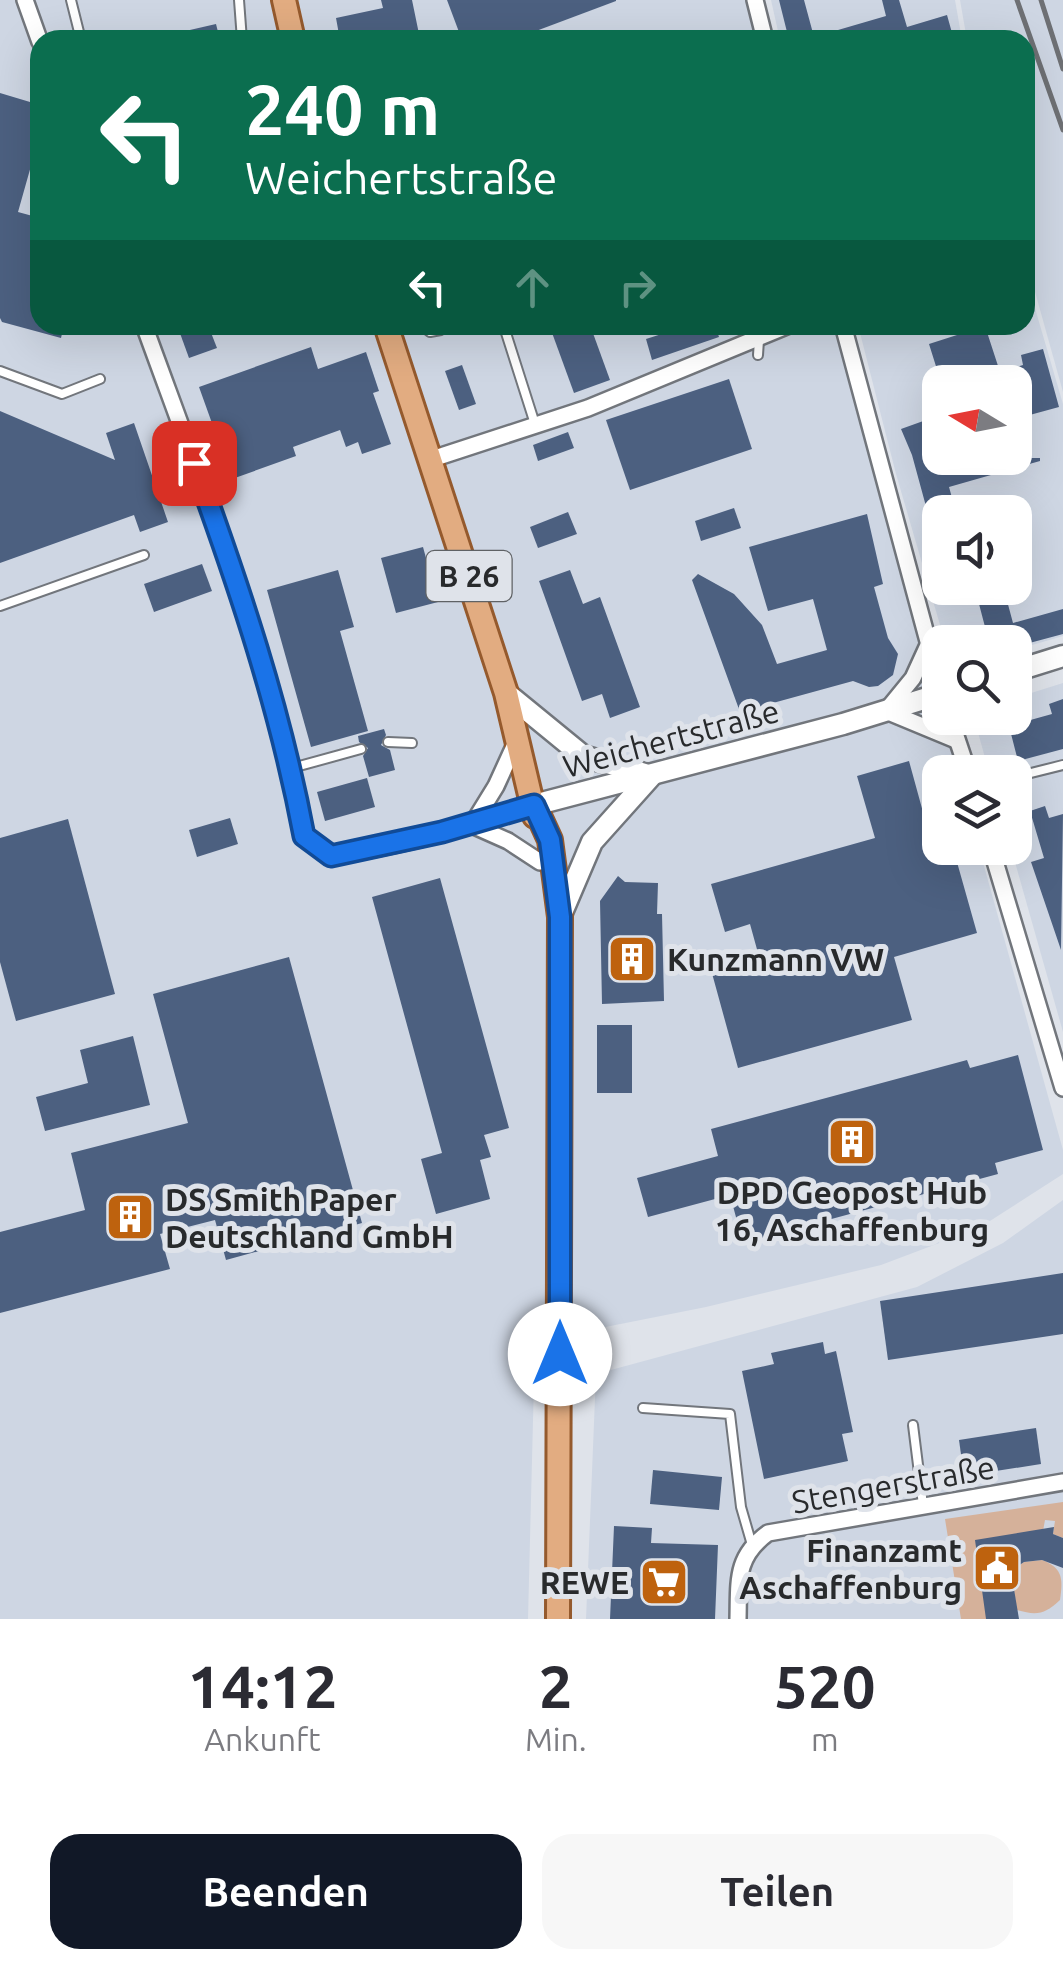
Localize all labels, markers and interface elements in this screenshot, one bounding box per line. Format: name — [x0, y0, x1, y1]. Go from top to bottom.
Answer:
icon: left — [80, 70, 210, 200]
text: 240 m — [245, 70, 440, 148]
text: Weichertstraße — [245, 152, 557, 203]
icon: left — [400, 260, 455, 315]
icon: ahead — [505, 260, 560, 315]
icon: right — [610, 260, 665, 315]
north arrow — [922, 365, 1032, 475]
map controls — [922, 365, 1032, 865]
pin — [152, 421, 237, 506]
icon: arrive — [167, 436, 222, 491]
button: sound — [922, 495, 1032, 605]
road number: B 26 — [426, 551, 512, 601]
button: search — [922, 625, 1032, 735]
street label: Weichertstraße — [559, 692, 783, 784]
button: layers — [922, 755, 1032, 865]
building icon: Kunzmann VW — [606, 933, 658, 985]
place label: Kunzmann VW — [667, 941, 884, 977]
building icon: DPD Geopost Hub 16, Aschaffenburg — [826, 1116, 878, 1168]
place label: DPD Geopost Hub 16, Aschaffenburg — [715, 1174, 989, 1247]
place label: DS Smith Paper Deutschland GmbH — [165, 1181, 454, 1254]
building icon: DS Smith Paper Deutschland GmbH — [104, 1191, 156, 1243]
position arrow — [508, 1302, 612, 1406]
street label: Stengerstraße — [789, 1448, 997, 1520]
place label: Finanzamt Aschaffenburg — [739, 1532, 962, 1605]
public building icon: Finanzamt Aschaffenburg — [971, 1542, 1023, 1594]
supermarket icon: REWE — [638, 1556, 690, 1608]
place label: REWE — [540, 1564, 629, 1600]
text: 14:12 — [187, 1652, 338, 1719]
text: 2 — [539, 1652, 573, 1719]
text: 520 — [774, 1652, 876, 1719]
text: Ankunft — [204, 1721, 321, 1757]
text: Min. — [525, 1721, 587, 1757]
text: m — [811, 1721, 839, 1757]
button: Beenden — [50, 1834, 522, 1949]
button: Teilen — [542, 1834, 1013, 1949]

